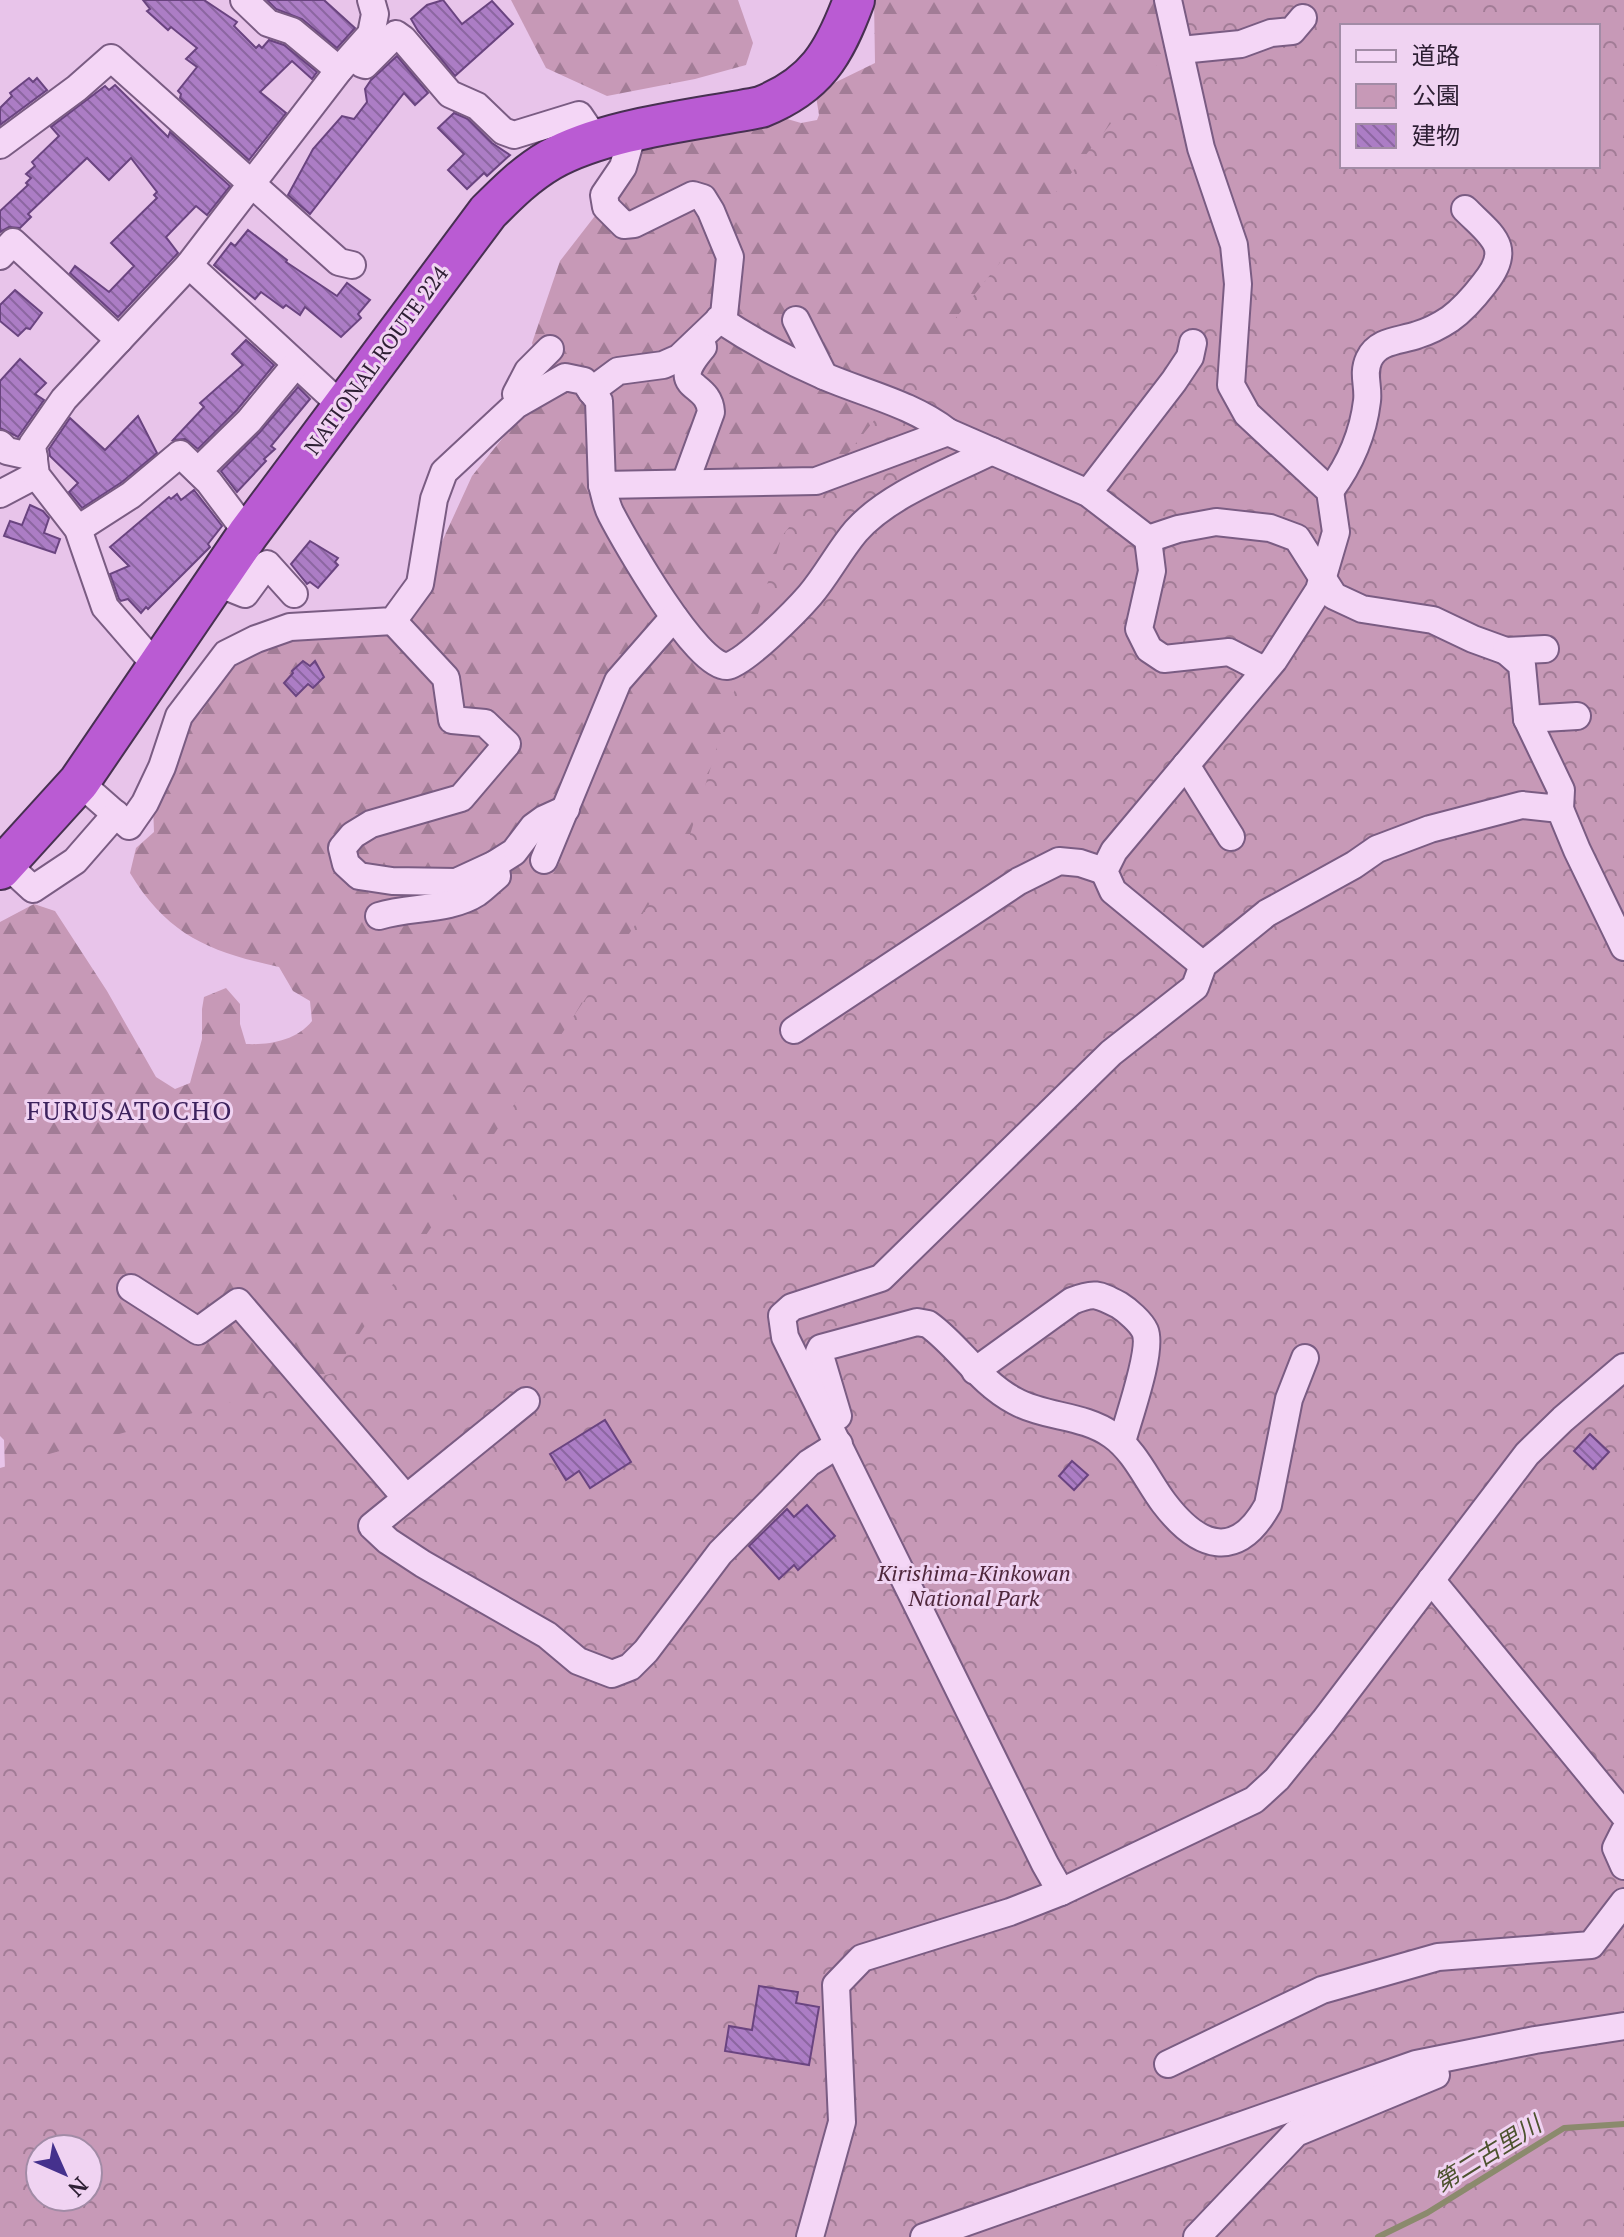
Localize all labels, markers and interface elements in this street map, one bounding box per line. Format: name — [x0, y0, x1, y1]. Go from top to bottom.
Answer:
legend — [1340, 24, 1600, 168]
text: 道路 — [1412, 39, 1460, 71]
text: 公園 — [1412, 79, 1460, 111]
text: 建物 — [1412, 119, 1460, 151]
street label: NATIONAL ROUTE 224 — [297, 259, 454, 460]
district label: FURUSATOCHO — [27, 1093, 233, 1127]
park label: Kirishima-Kinkowan National Park — [876, 1558, 1071, 1612]
water label: 第二古里川 — [1428, 2106, 1549, 2199]
north arrow — [24, 2133, 104, 2213]
text: N — [62, 2171, 95, 2204]

